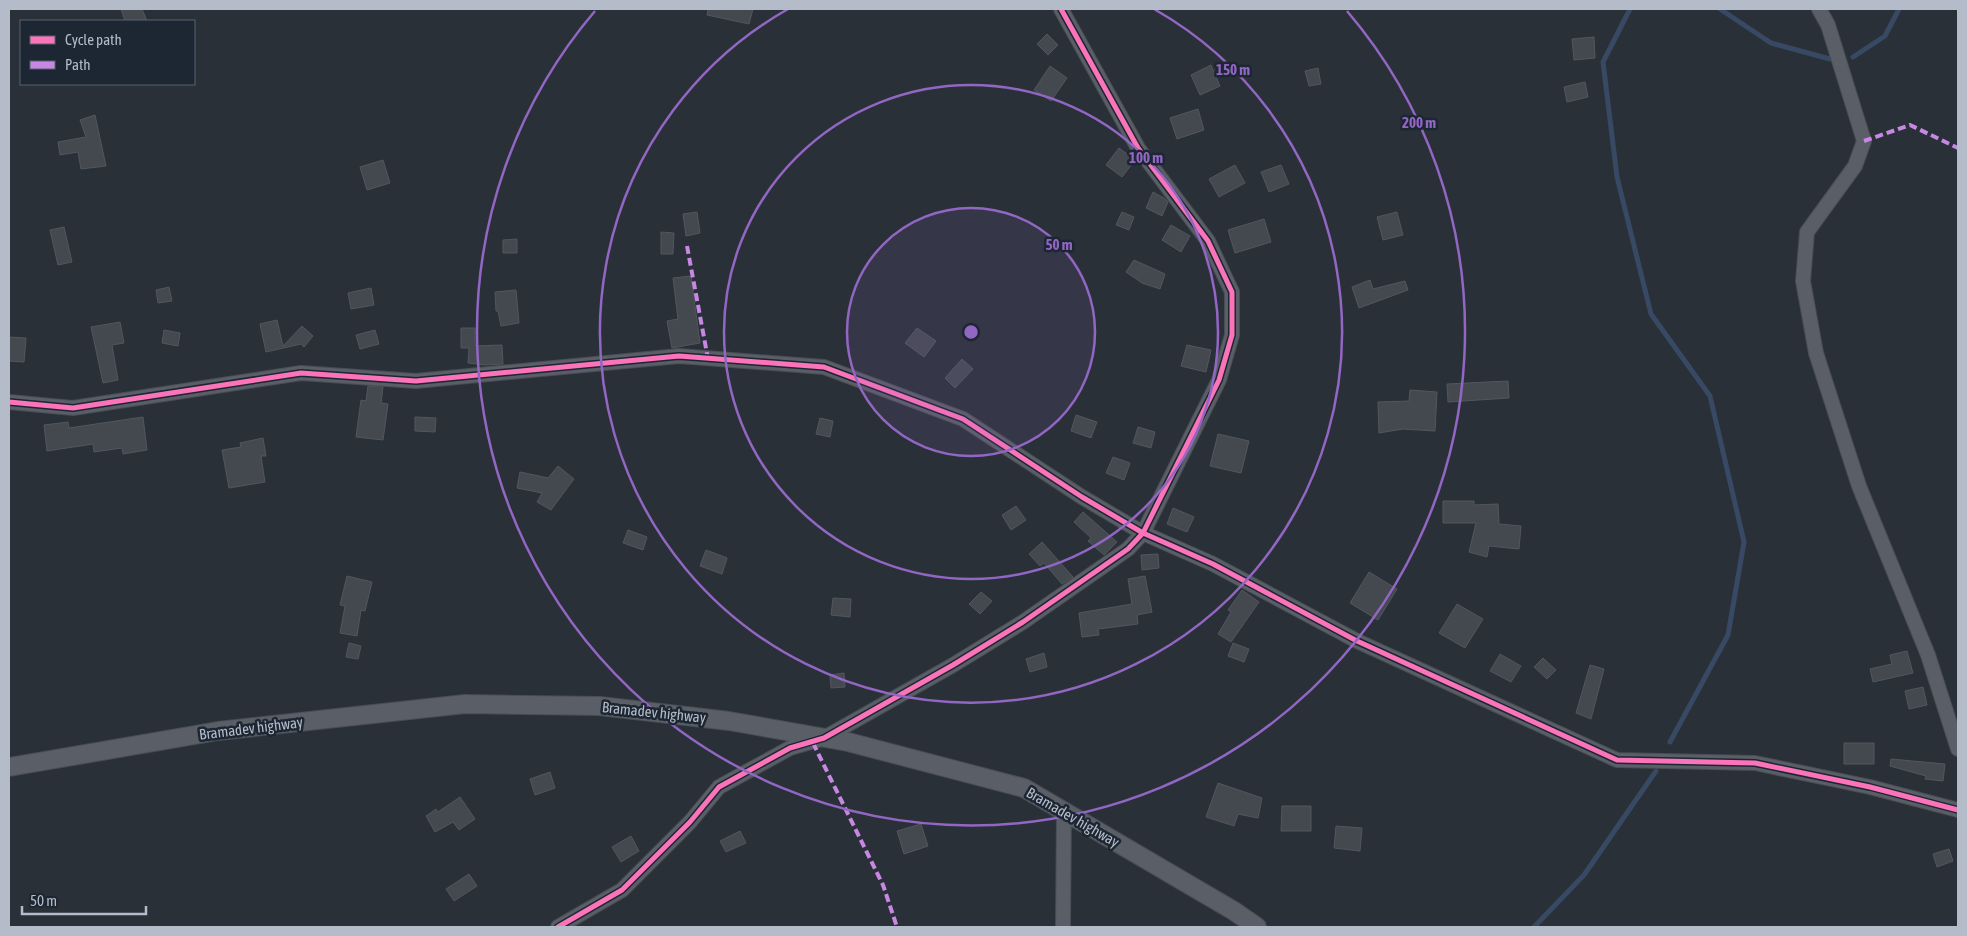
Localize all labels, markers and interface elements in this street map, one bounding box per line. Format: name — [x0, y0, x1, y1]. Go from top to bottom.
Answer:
legend — [20, 20, 195, 85]
text: Cycle path — [65, 31, 122, 48]
text: Path — [65, 56, 91, 73]
text: 150 m — [1216, 61, 1250, 78]
text: 200 m — [1402, 114, 1436, 131]
text: 100 m — [1129, 149, 1163, 166]
text: 50 m — [1046, 236, 1073, 253]
centre of rings — [962, 323, 980, 341]
street label: Bramadev highway — [601, 698, 707, 726]
street label: Bramadev highway — [198, 713, 304, 743]
street label: Bramadev highway — [1024, 784, 1122, 850]
scale bar — [22, 884, 146, 916]
text: 50 m — [30, 892, 57, 909]

